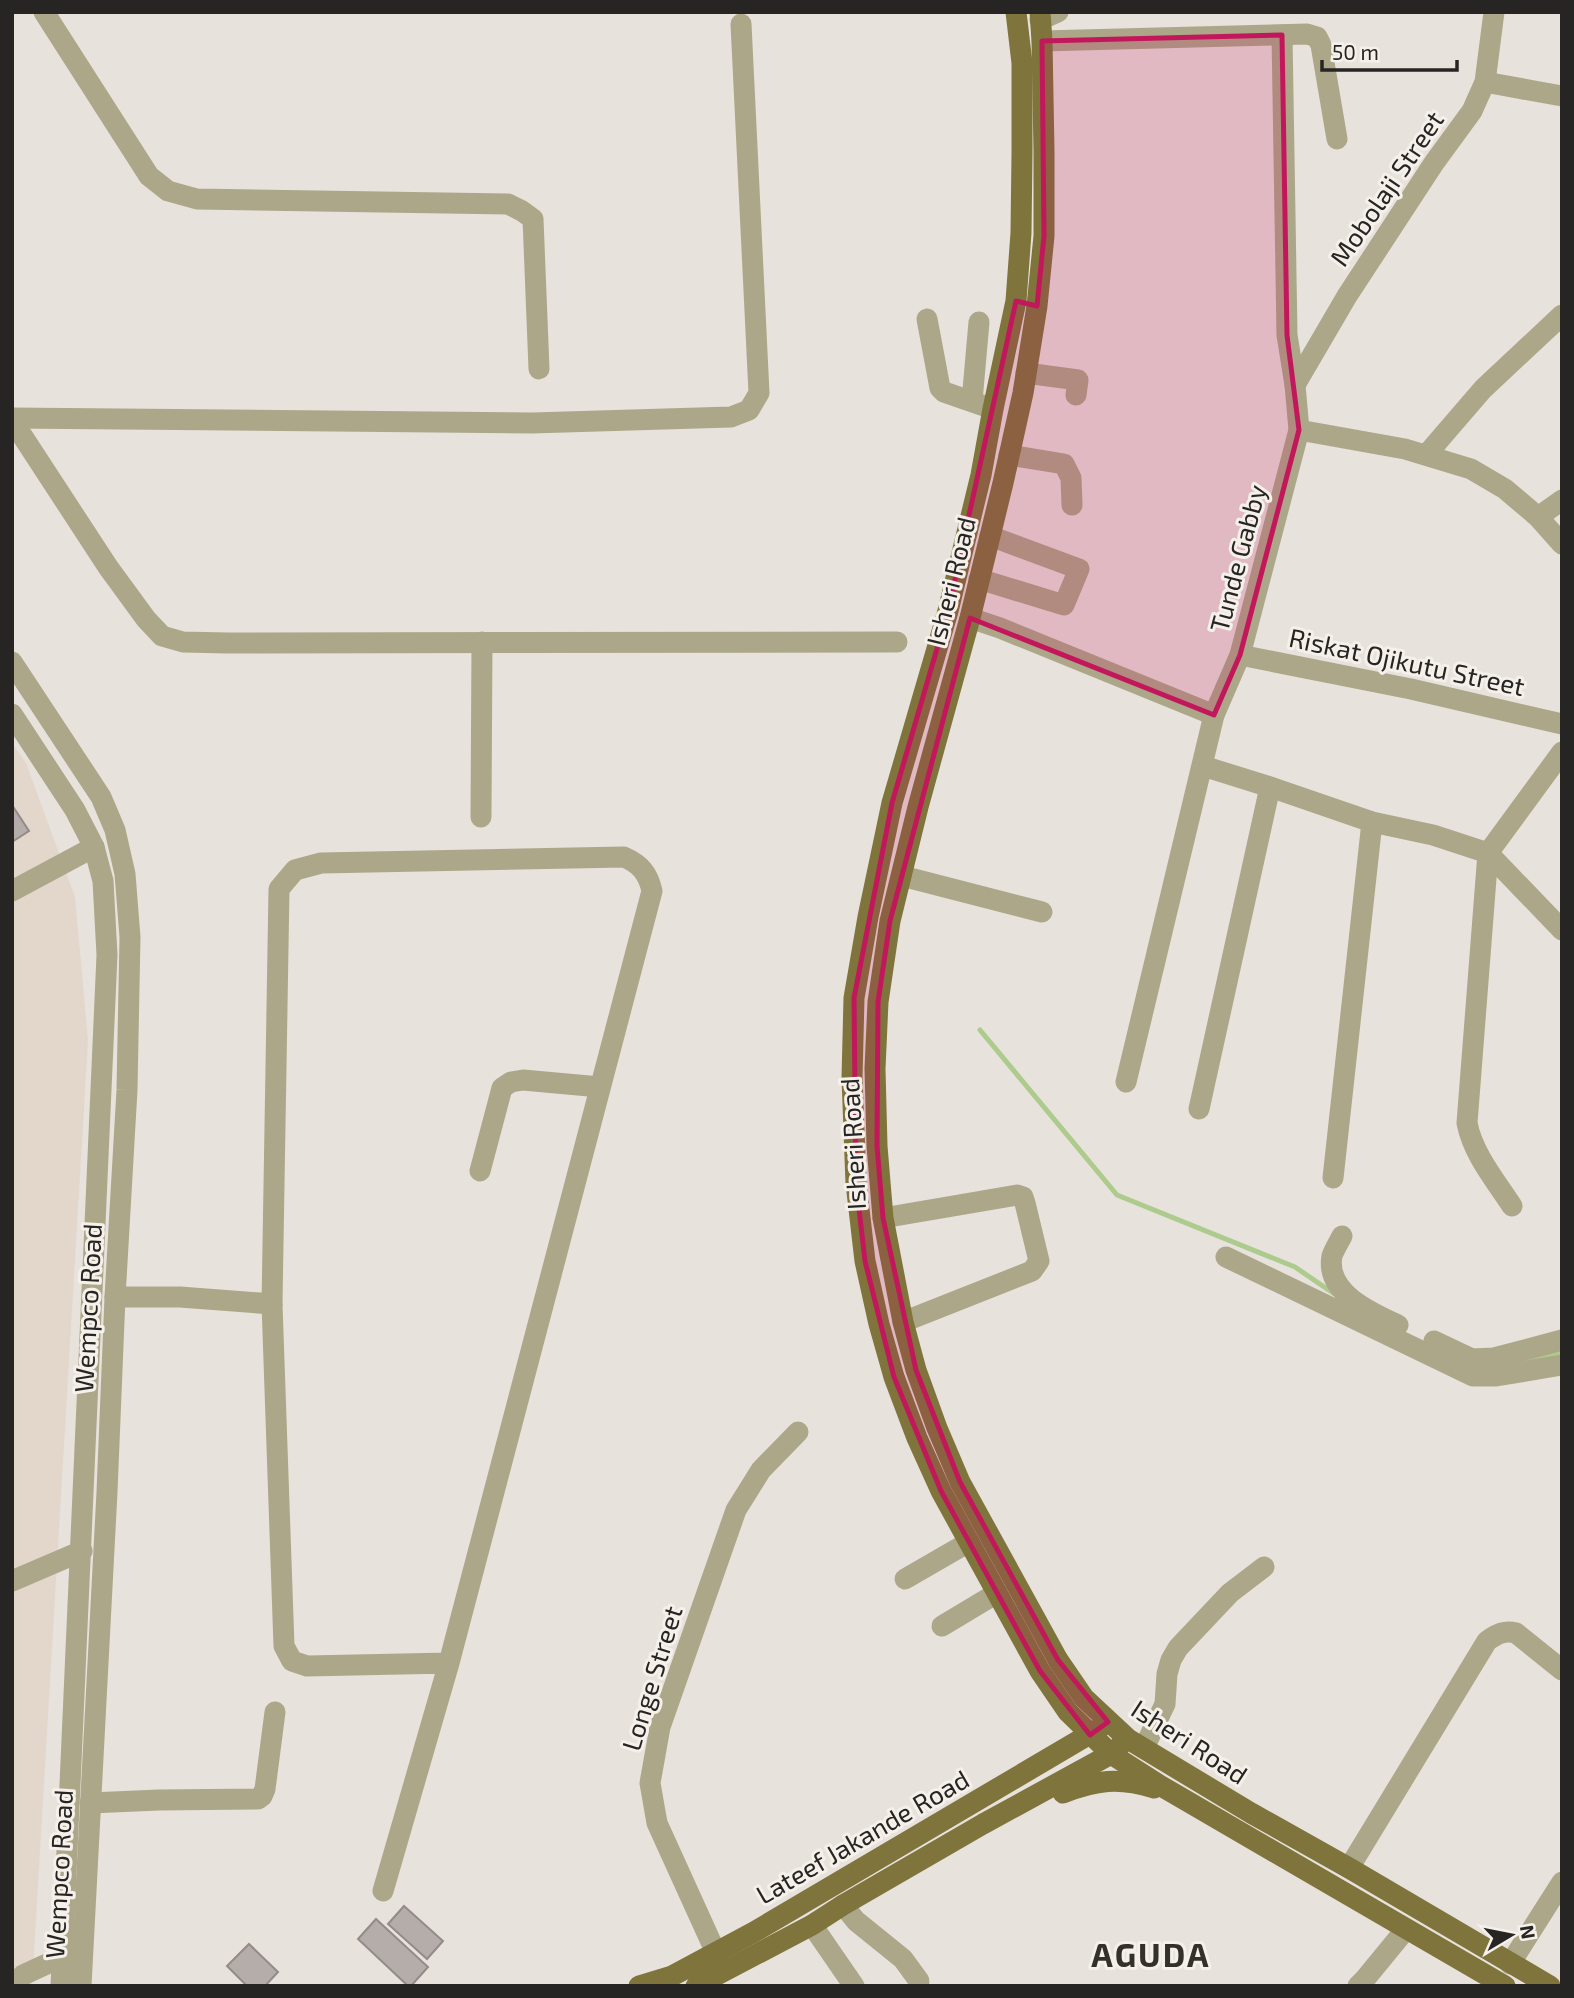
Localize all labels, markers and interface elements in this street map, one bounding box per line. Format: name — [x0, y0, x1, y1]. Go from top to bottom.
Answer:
scale bar — [1322, 28, 1457, 72]
text: 50 m — [1332, 39, 1379, 64]
street label: Mobolaji Street — [1323, 105, 1449, 271]
street label: Tunde Gabby — [1202, 481, 1272, 635]
street label: Isheri Road — [919, 513, 981, 649]
street label: Riskat Ojikutu Street — [1286, 621, 1528, 701]
street label: Isheri Road — [833, 1077, 871, 1211]
street label: Wempco Road — [67, 1223, 107, 1393]
street label: Longe Street — [614, 1602, 688, 1754]
street label: Isheri Road — [1126, 1692, 1254, 1790]
street label: Lateef Jakande Road — [750, 1762, 974, 1910]
street label: Wempco Road — [38, 1789, 78, 1959]
north arrow — [1476, 1900, 1546, 1970]
text: N — [1516, 1923, 1541, 1941]
district label: AGUDA — [1091, 1934, 1211, 1974]

